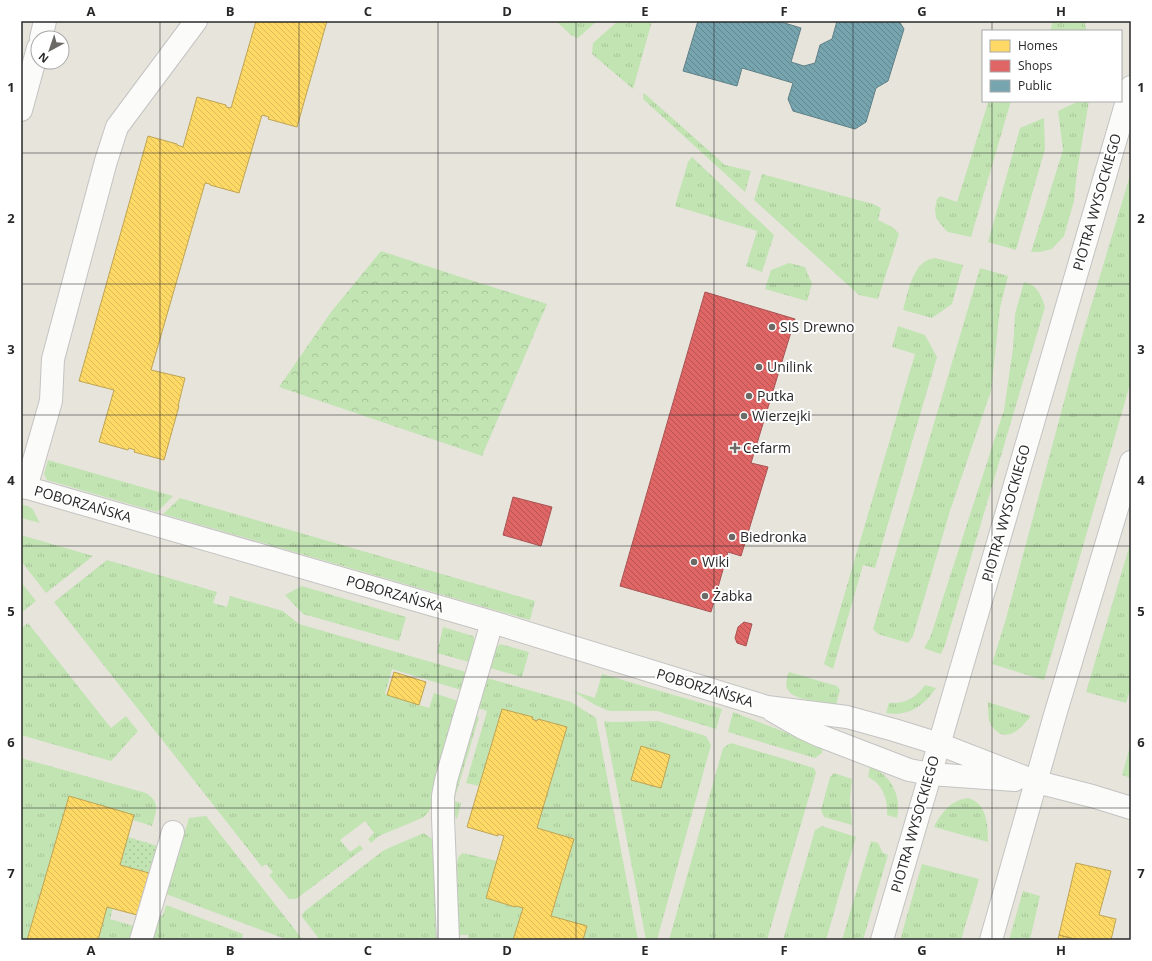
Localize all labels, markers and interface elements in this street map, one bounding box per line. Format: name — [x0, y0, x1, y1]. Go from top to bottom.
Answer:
text: A — [87, 2, 96, 20]
text: B — [226, 2, 235, 20]
text: C — [364, 2, 372, 20]
text: D — [502, 2, 512, 20]
text: E — [641, 2, 649, 20]
text: F — [780, 2, 788, 20]
text: G — [917, 2, 927, 20]
text: H — [1056, 2, 1066, 20]
north arrow — [30, 30, 70, 70]
legend — [982, 30, 1122, 102]
text: Homes — [1018, 37, 1058, 54]
text: N — [35, 49, 52, 67]
text: Shops — [1018, 57, 1053, 74]
text: Public — [1018, 77, 1052, 94]
text: 1 — [7, 78, 15, 96]
text: 1 — [1137, 78, 1145, 96]
street label: PIOTRA WYSOCKIEGO — [1068, 131, 1125, 273]
text: 2 — [7, 209, 15, 227]
text: 2 — [1137, 209, 1145, 227]
place label: SIS Drewno — [780, 317, 855, 336]
marker: SIS Drewno — [767, 322, 777, 332]
text: 3 — [7, 340, 15, 358]
text: 3 — [1137, 340, 1145, 358]
place label: Unilink — [767, 357, 813, 376]
marker: Unilink — [754, 362, 764, 372]
place label: Putka — [757, 386, 794, 405]
marker: Putka — [744, 391, 754, 401]
place label: Wierzejki — [752, 406, 811, 425]
marker: Wierzejki — [739, 411, 749, 421]
place label: Cefarm — [743, 438, 791, 457]
street label: PIOTRA WYSOCKIEGO — [977, 442, 1034, 584]
marker: Cefarm — [730, 443, 740, 453]
text: 4 — [7, 471, 15, 489]
text: 4 — [1137, 471, 1145, 489]
street label: POBORZAŃSKA — [32, 481, 134, 527]
place label: Biedronka — [740, 527, 807, 546]
marker: Biedronka — [727, 532, 737, 542]
place label: Wiki — [702, 552, 729, 571]
marker: Wiki — [689, 557, 699, 567]
street label: POBORZAŃSKA — [344, 571, 446, 617]
place label: Żabka — [713, 586, 753, 605]
marker: Żabka — [700, 591, 710, 601]
text: 5 — [7, 602, 15, 620]
text: 5 — [1137, 602, 1145, 620]
street label: POBORZAŃSKA — [654, 664, 756, 711]
text: 6 — [7, 733, 15, 751]
text: 6 — [1137, 733, 1145, 751]
street label: PIOTRA WYSOCKIEGO — [886, 753, 943, 895]
text: 7 — [7, 864, 15, 882]
text: 7 — [1137, 864, 1145, 882]
text: A — [87, 941, 96, 959]
text: B — [226, 941, 235, 959]
text: C — [364, 941, 372, 959]
text: D — [502, 941, 512, 959]
text: E — [641, 941, 649, 959]
text: F — [780, 941, 788, 959]
text: G — [917, 941, 927, 959]
text: H — [1056, 941, 1066, 959]

